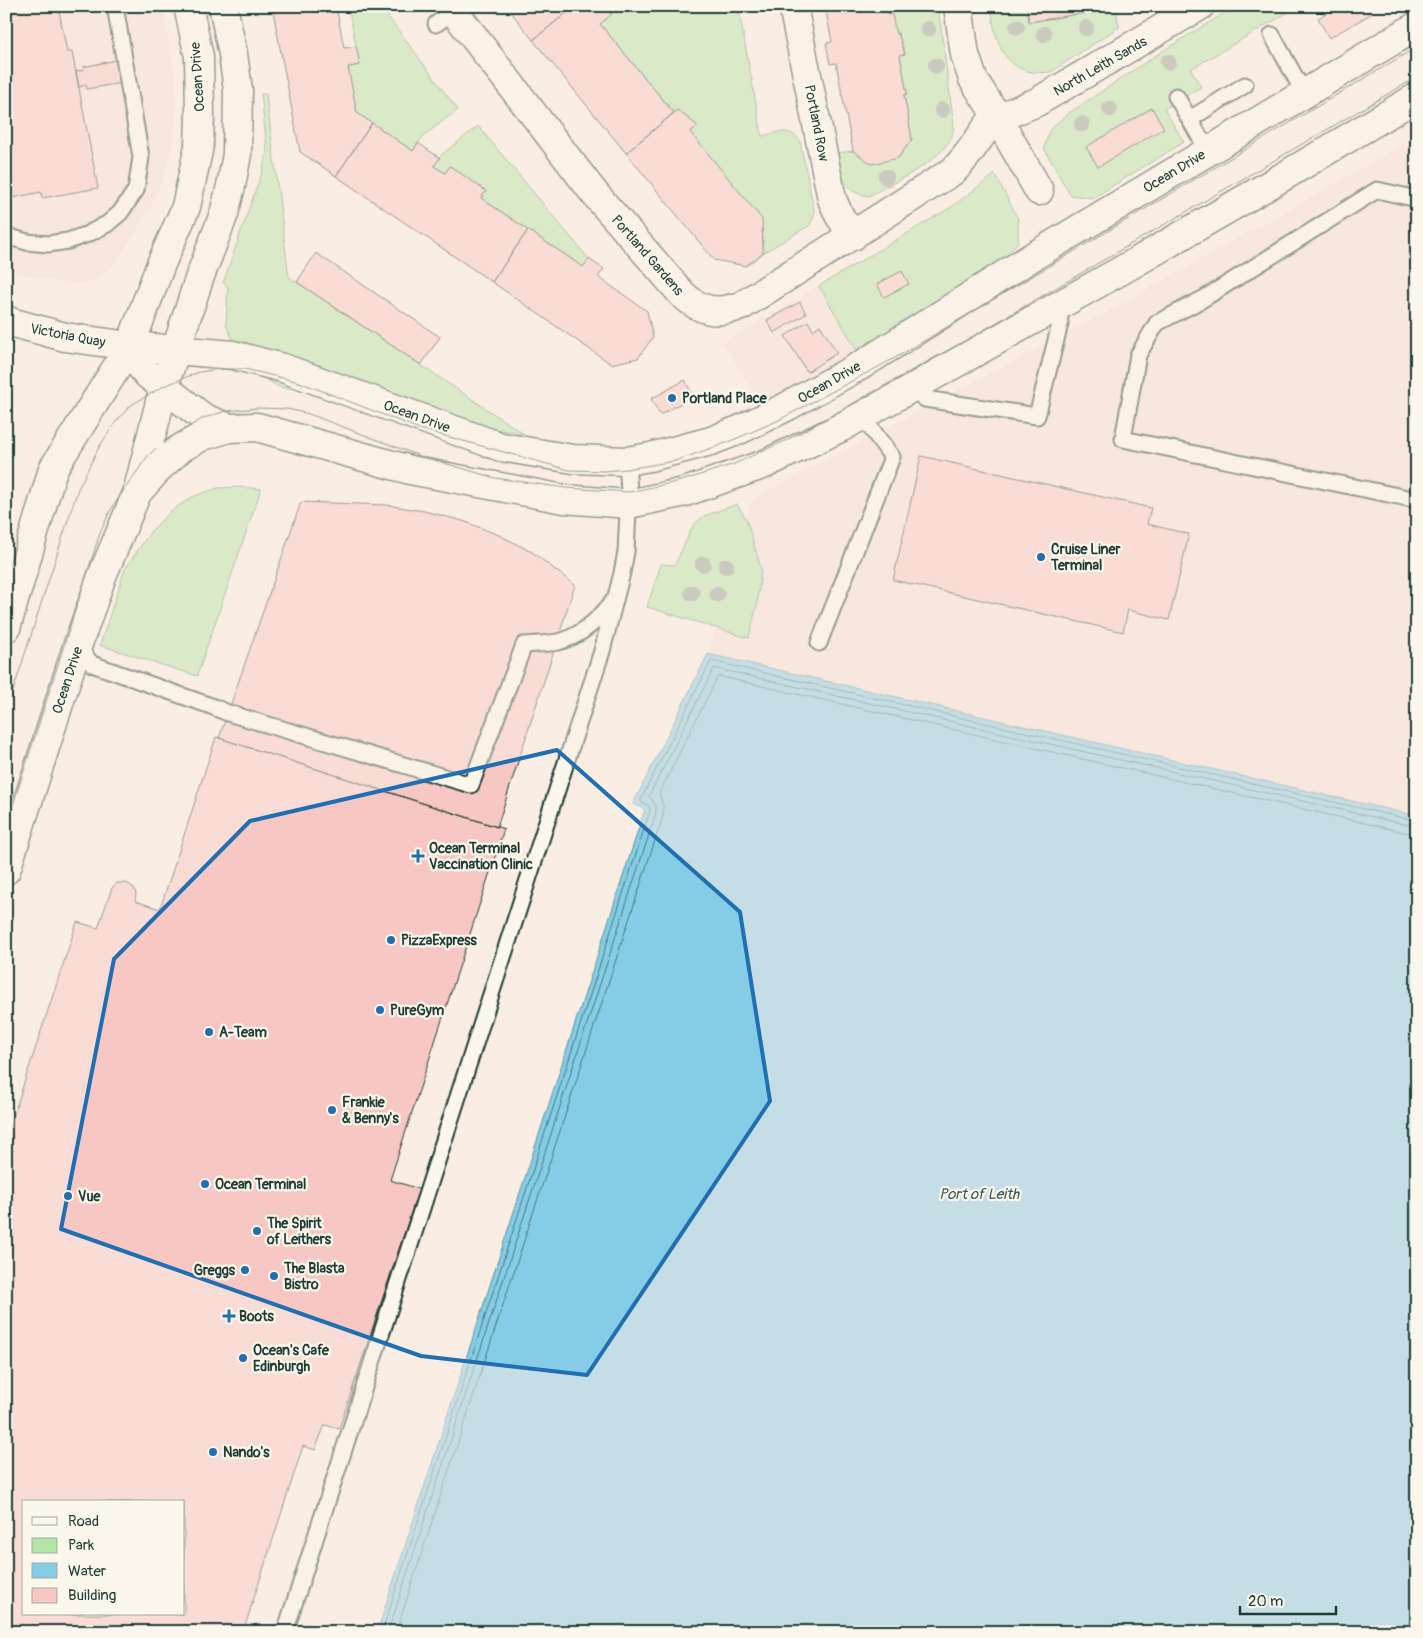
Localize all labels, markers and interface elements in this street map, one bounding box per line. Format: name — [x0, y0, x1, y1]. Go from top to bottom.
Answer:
street label: North Leith Sands — [1051, 32, 1151, 100]
street label: Ocean Drive — [187, 41, 208, 112]
street label: Portland Row — [801, 83, 832, 164]
street label: Ocean Drive — [1140, 146, 1209, 197]
street label: Portland Gardens — [608, 212, 688, 300]
street label: Victoria Quay — [29, 320, 107, 351]
street label: Ocean Drive — [795, 358, 864, 407]
place label: Portland Place — [682, 390, 768, 407]
marker: Portland Place — [666, 392, 678, 404]
street label: Ocean Drive — [381, 397, 453, 436]
place label: Cruise Liner Terminal — [1050, 541, 1121, 574]
marker: Cruise Liner Terminal — [1035, 551, 1047, 563]
street label: Ocean Drive — [49, 644, 86, 716]
place label: Ocean Terminal Vaccination Clinic — [429, 840, 533, 873]
marker: Ocean Terminal Vaccination Clinic — [411, 849, 425, 863]
place label: PizzaExpress — [401, 932, 477, 949]
marker: PizzaExpress — [385, 934, 397, 946]
place label: PureGym — [390, 1002, 445, 1019]
marker: PureGym — [374, 1004, 386, 1016]
place label: A-Team — [219, 1024, 267, 1041]
marker: A-Team — [203, 1026, 215, 1038]
place label: Frankie & Benny's — [342, 1094, 399, 1127]
marker: Frankie & Benny's — [326, 1104, 338, 1116]
place label: Ocean Terminal — [215, 1176, 306, 1193]
marker: Ocean Terminal — [199, 1178, 211, 1190]
water label: Port of Leith — [939, 1185, 1020, 1204]
place label: Vue — [78, 1188, 101, 1205]
marker: Vue — [62, 1190, 74, 1202]
place label: The Spirit of Leithers — [266, 1215, 332, 1248]
marker: The Spirit of Leithers — [251, 1225, 263, 1237]
place label: The Blasta Bistro — [283, 1260, 345, 1293]
place label: Greggs — [194, 1262, 236, 1279]
marker: Greggs — [239, 1264, 251, 1276]
marker: The Blasta Bistro — [268, 1270, 280, 1282]
place label: Boots — [239, 1308, 275, 1325]
marker: Boots — [223, 1310, 235, 1322]
place label: Ocean's Cafe Edinburgh — [253, 1342, 330, 1375]
marker: Ocean's Cafe Edinburgh — [237, 1352, 249, 1364]
place label: Nando's — [223, 1444, 270, 1461]
marker: Nando's — [207, 1446, 219, 1458]
legend — [22, 1500, 185, 1616]
text: Road — [68, 1512, 99, 1531]
text: Park — [68, 1536, 95, 1555]
text: Water — [68, 1562, 107, 1581]
scale bar — [1240, 1583, 1337, 1615]
text: Building — [68, 1586, 116, 1605]
text: 20 m — [1248, 1592, 1283, 1611]

